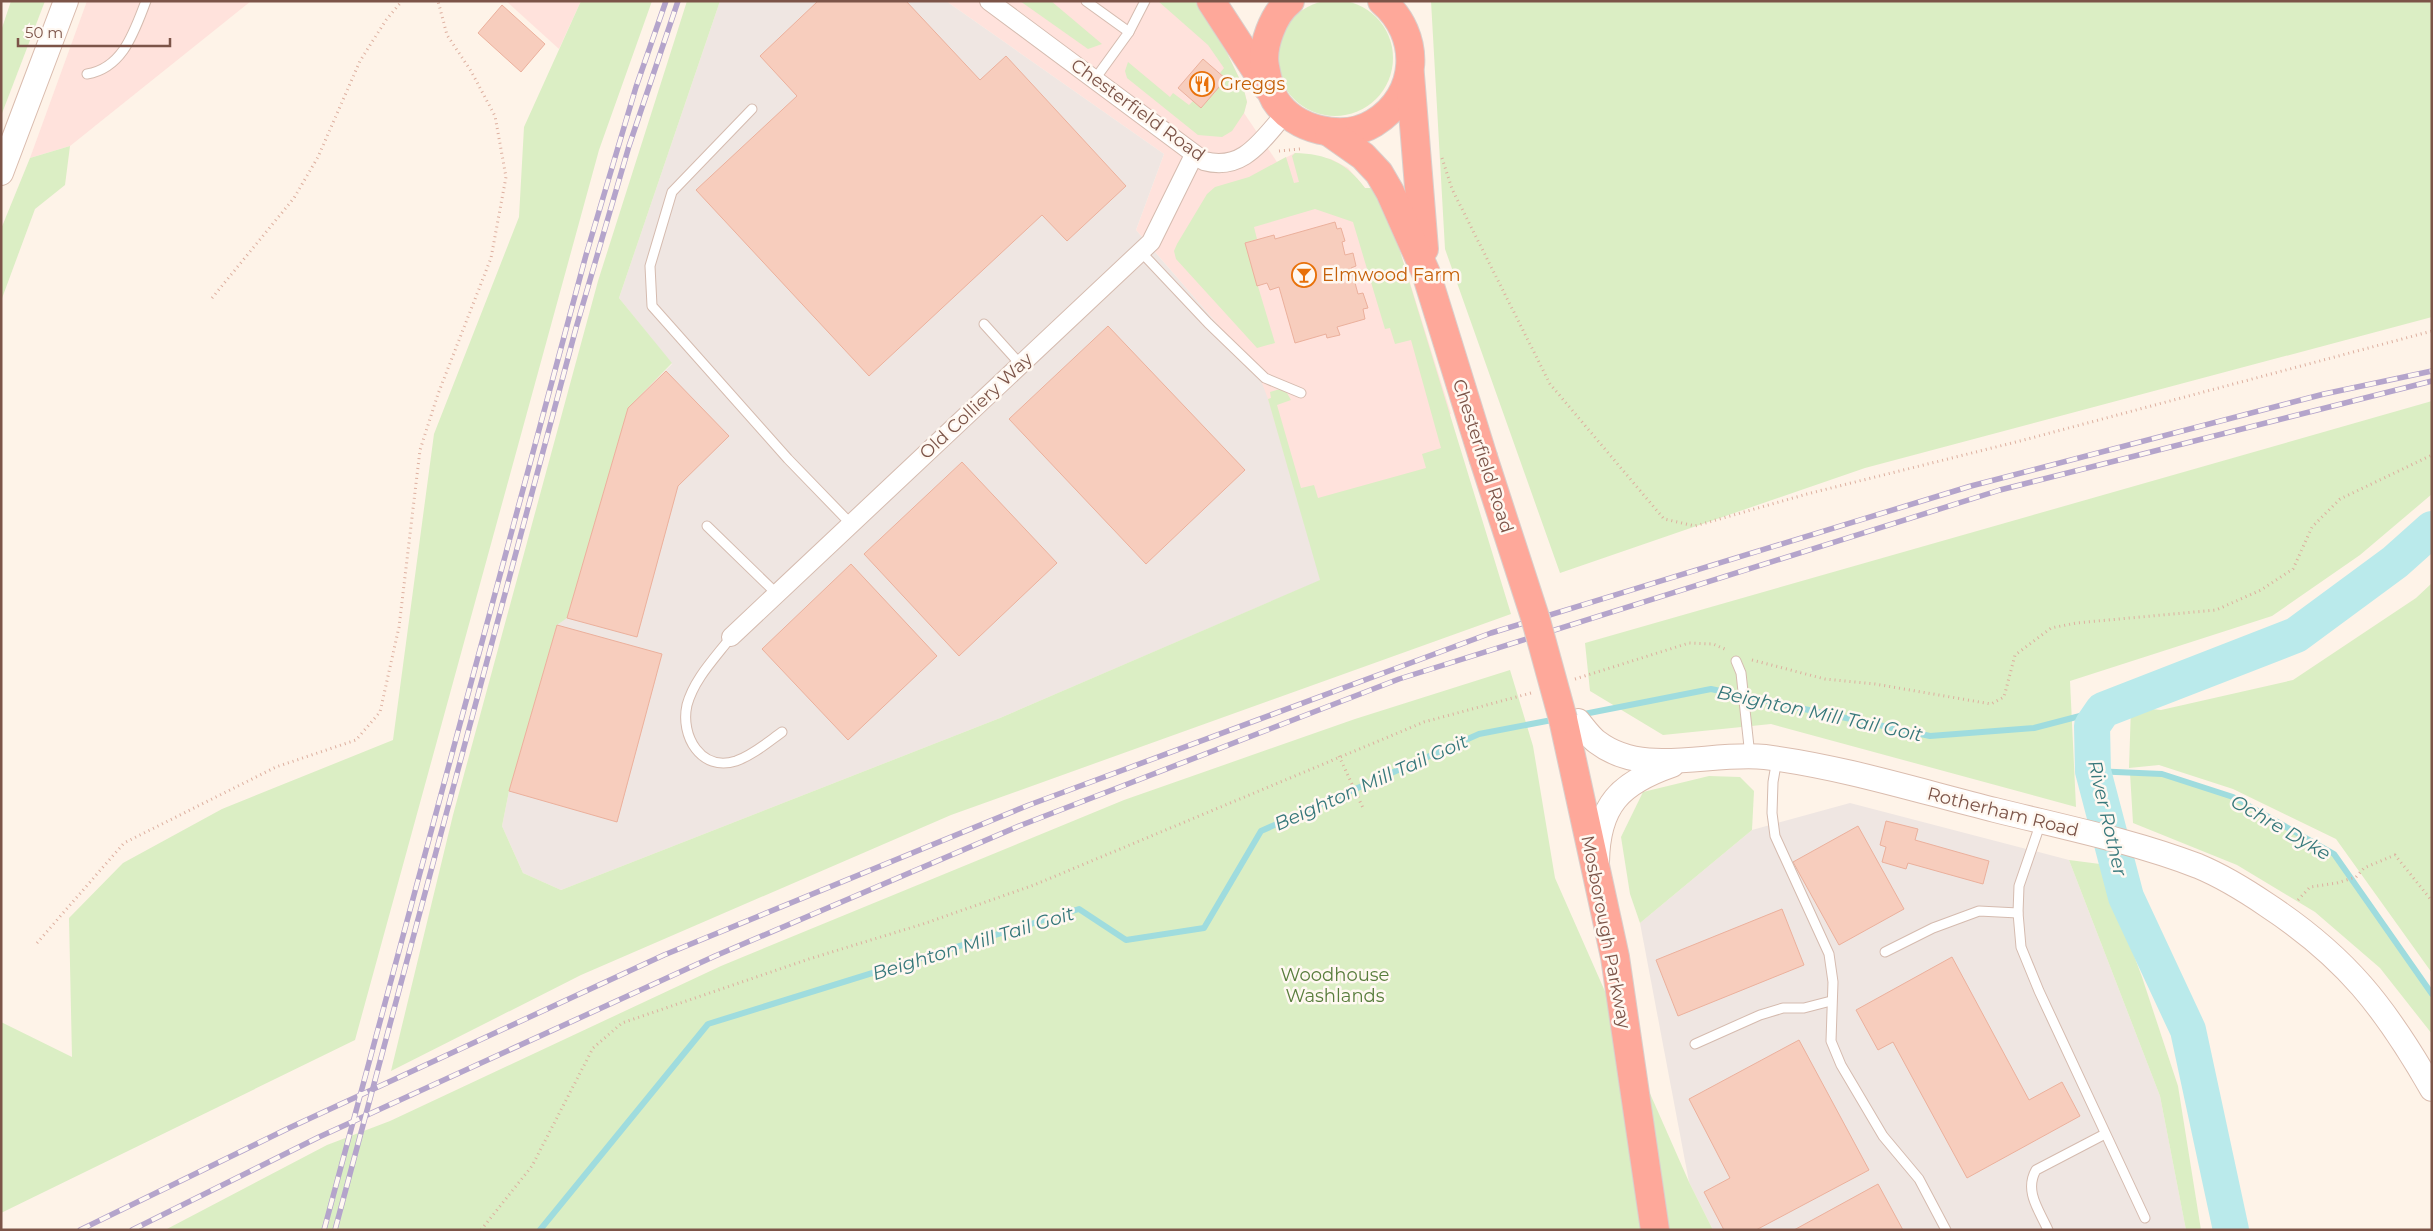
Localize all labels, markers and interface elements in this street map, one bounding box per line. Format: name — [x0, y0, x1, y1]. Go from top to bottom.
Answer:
scale bar — [18, 15, 170, 47]
text: 50 m — [25, 23, 63, 42]
street label: Chesterfield Road — [1067, 54, 1209, 166]
restaurant icon: Greggs — [1189, 71, 1215, 97]
place label: Greggs — [1220, 73, 1285, 95]
bar icon: Elmwood Farm — [1291, 262, 1317, 288]
place label: Elmwood Farm — [1322, 264, 1461, 286]
street label: Old Colliery Way — [915, 348, 1037, 464]
street label: Chesterfield Road — [1448, 376, 1518, 536]
water label: Beighton Mill Tail Goit — [1715, 680, 1925, 747]
water label: Beighton Mill Tail Goit — [1271, 729, 1472, 836]
water label: River Rother — [2083, 758, 2132, 879]
street label: Rotherham Road — [1925, 783, 2081, 841]
water label: Ochre Dyke — [2227, 790, 2335, 865]
street label: Mosborough Parkway — [1576, 833, 1636, 1031]
water label: Beighton Mill Tail Goit — [869, 902, 1077, 985]
park label: Woodhouse Washlands — [1281, 964, 1390, 1007]

